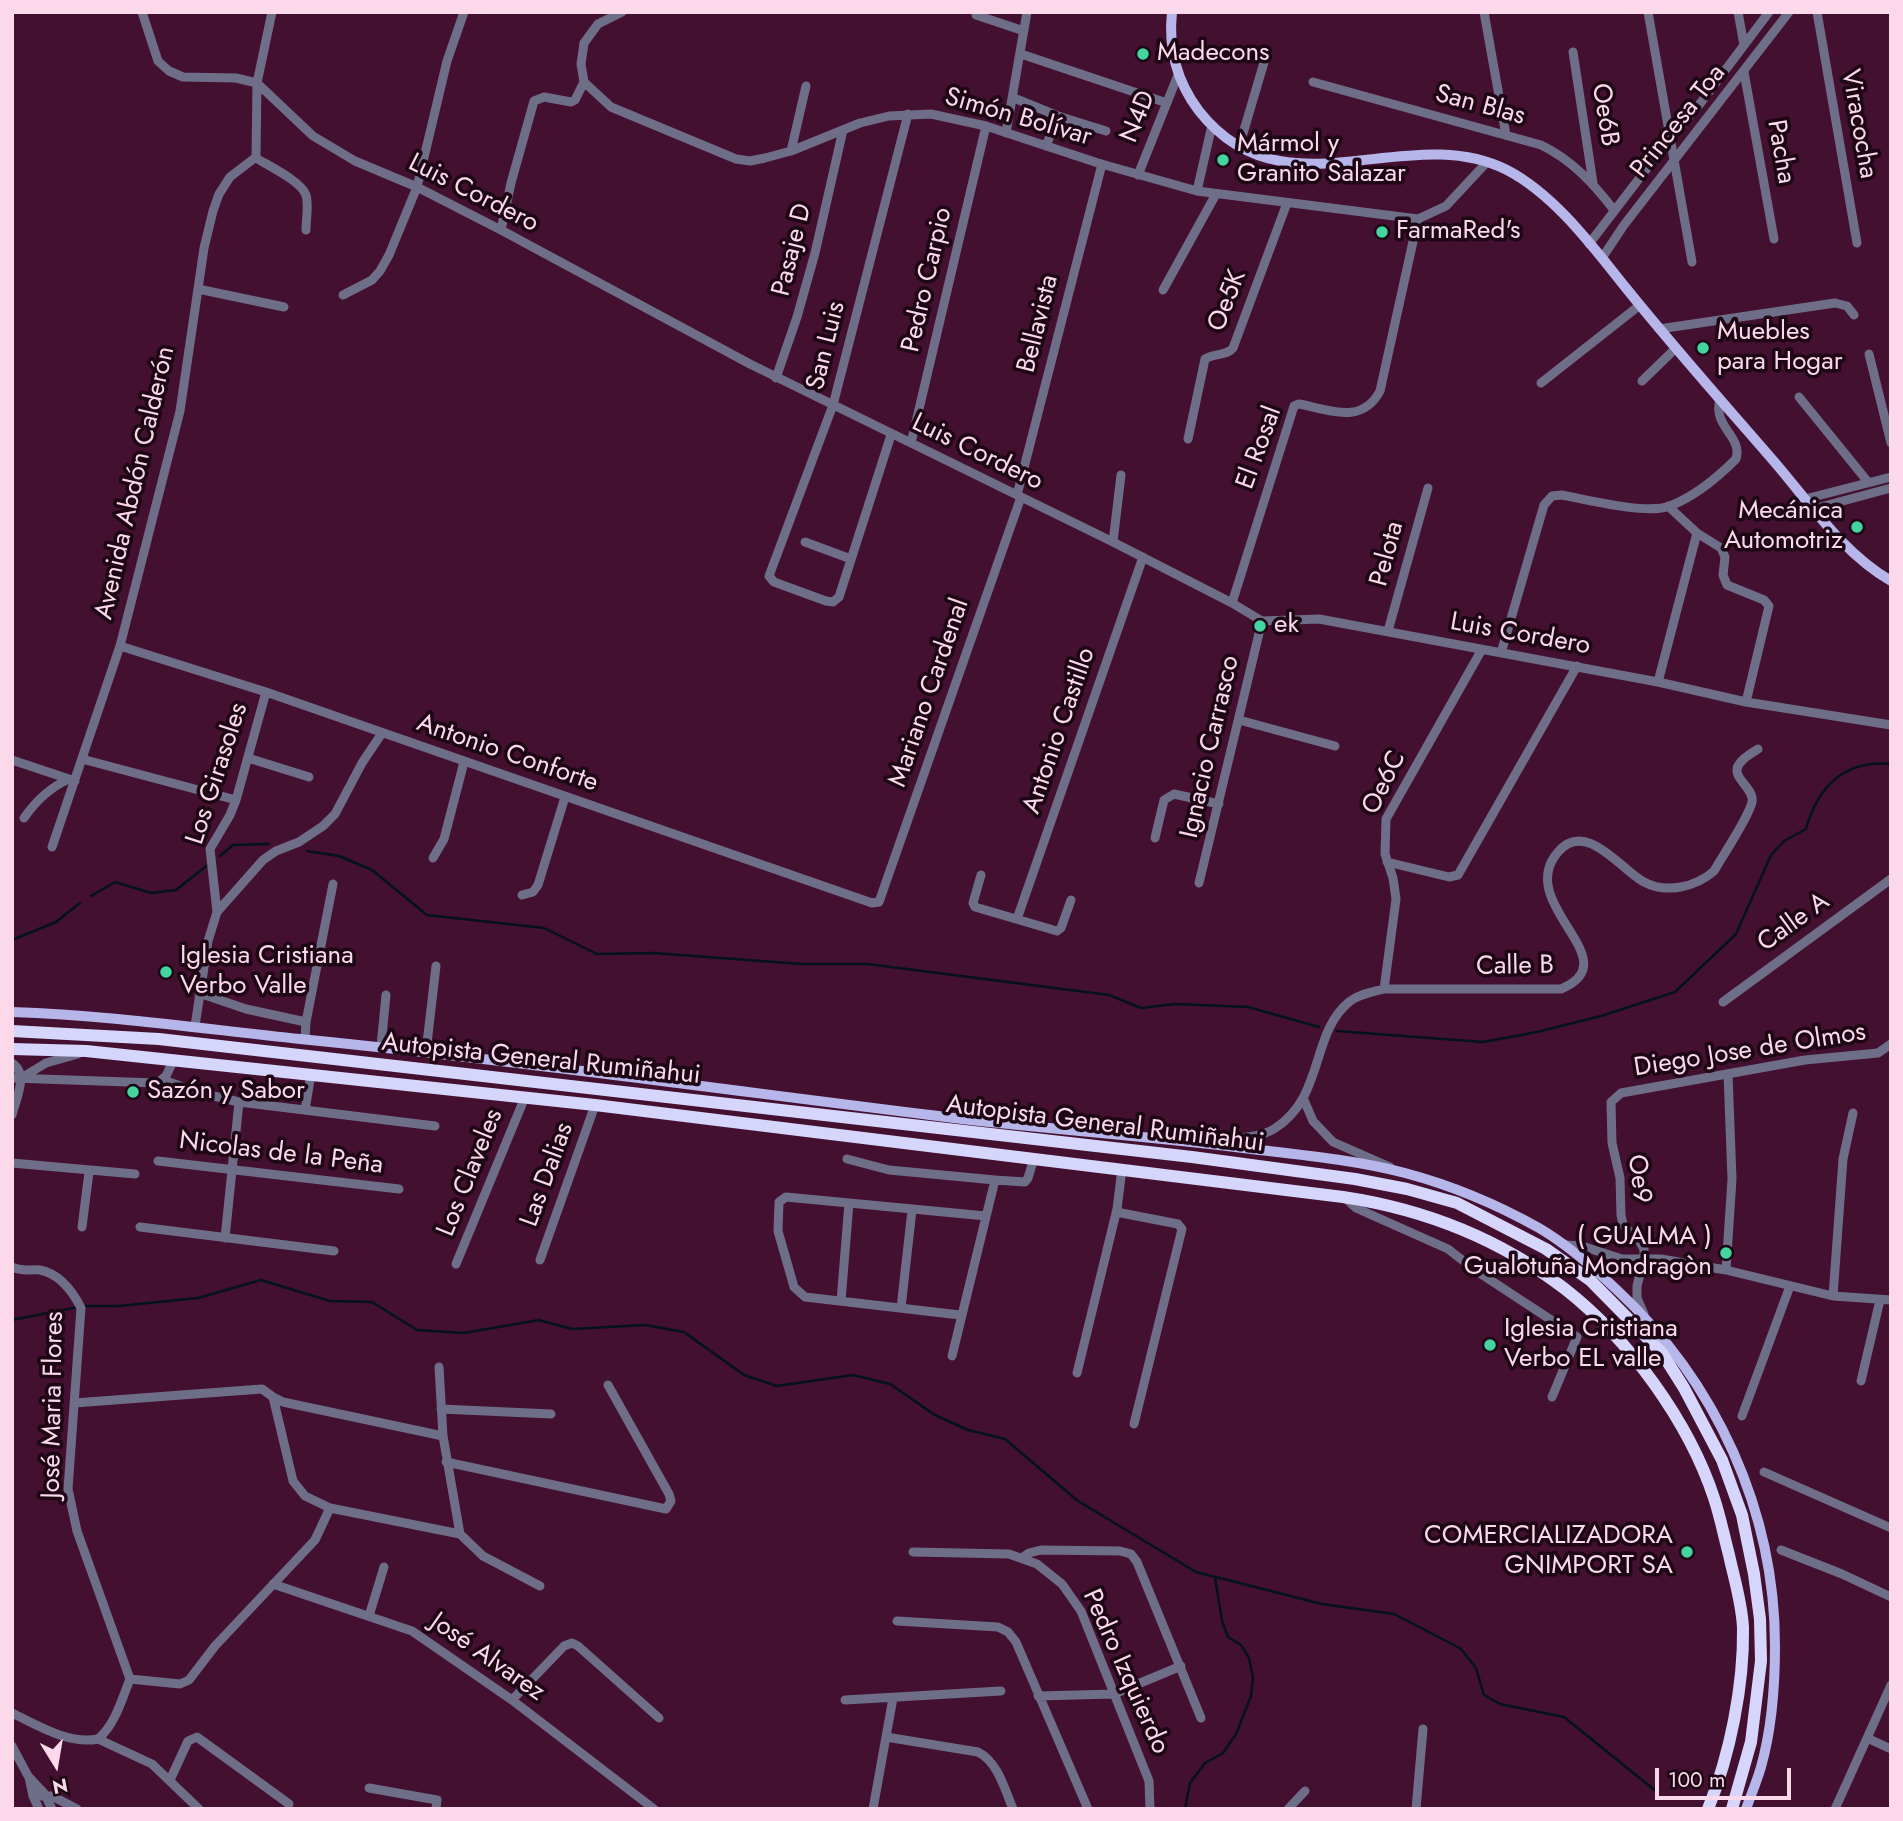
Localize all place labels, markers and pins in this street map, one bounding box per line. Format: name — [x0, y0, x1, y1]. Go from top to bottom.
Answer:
place label: Madecons — [1157, 38, 1270, 70]
marker: Madecons — [1135, 46, 1151, 62]
place label: Mármol y Granito Salazar — [1237, 129, 1406, 190]
marker: Mármol y Granito Salazar — [1215, 152, 1231, 168]
place label: FarmaRed's — [1396, 216, 1520, 248]
marker: FarmaRed's — [1374, 224, 1390, 240]
place label: Muebles para Hogar — [1717, 317, 1843, 378]
marker: Muebles para Hogar — [1695, 340, 1711, 356]
place label: Mecánica Automotriz — [1724, 496, 1843, 558]
marker: Mecánica Automotriz — [1849, 519, 1865, 535]
place label: ek — [1274, 610, 1299, 642]
marker: ek — [1252, 618, 1268, 634]
place label: Iglesia Cristiana Verbo Valle — [180, 941, 354, 1002]
marker: Iglesia Cristiana Verbo Valle — [158, 964, 174, 980]
place label: Sazón y Sabor — [147, 1076, 305, 1108]
marker: Sazón y Sabor — [125, 1084, 141, 1100]
place label: ( GUALMA ) Gualotuña Mondragòn — [1464, 1222, 1712, 1284]
marker: ( GUALMA ) Gualotuña Mondragòn — [1718, 1245, 1734, 1261]
place label: Iglesia Cristiana Verbo EL valle — [1504, 1314, 1678, 1376]
marker: Iglesia Cristiana Verbo EL valle — [1482, 1337, 1498, 1353]
place label: COMERCIALIZADORA GNIMPORT SA — [1424, 1521, 1673, 1582]
marker: COMERCIALIZADORA GNIMPORT SA — [1679, 1544, 1695, 1560]

